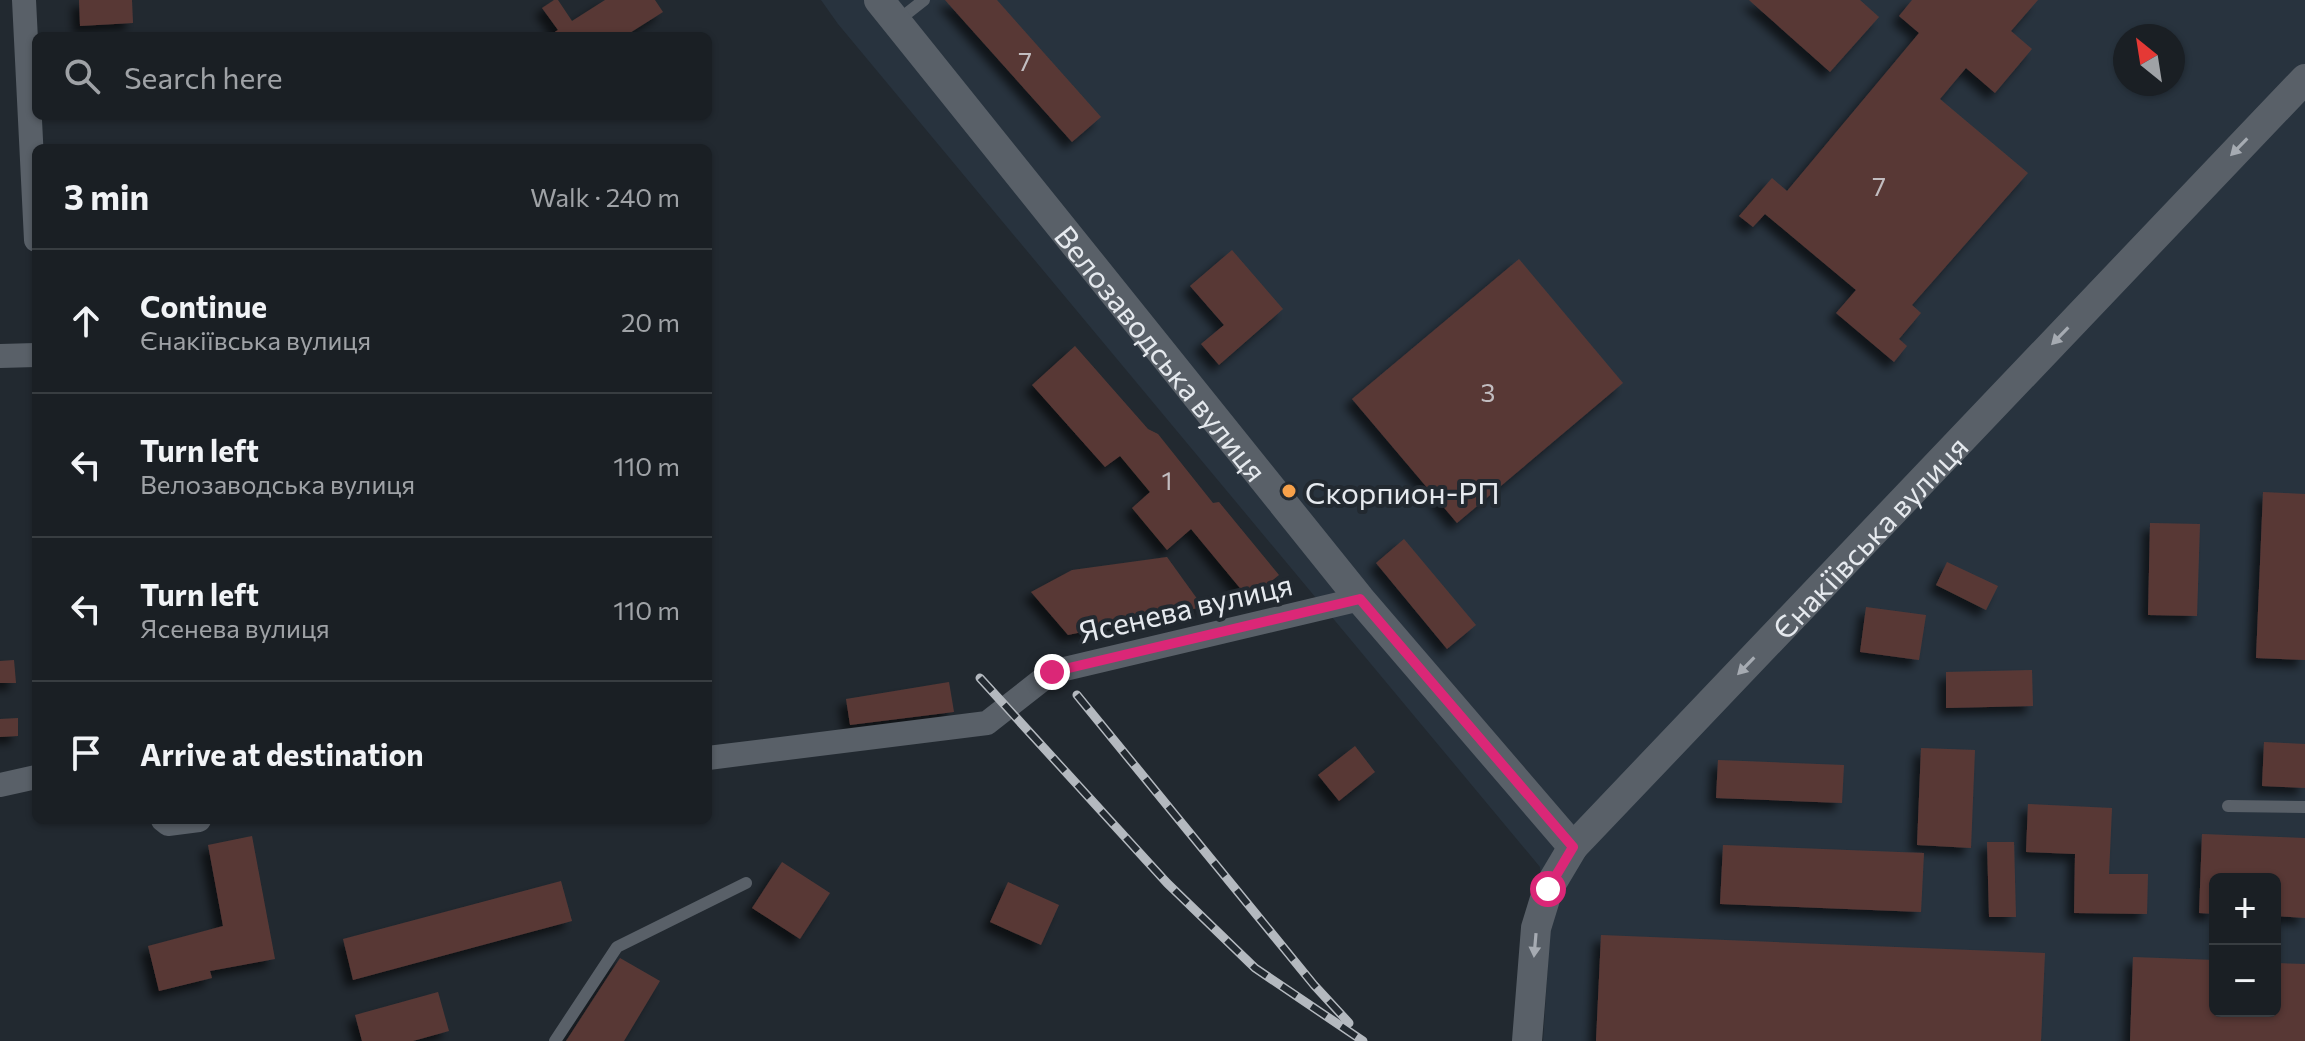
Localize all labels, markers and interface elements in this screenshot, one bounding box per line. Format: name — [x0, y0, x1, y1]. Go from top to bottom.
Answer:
north arrow — [2113, 24, 2185, 96]
search box — [32, 32, 712, 120]
house number: 7 — [1018, 45, 1032, 76]
icon: search — [60, 54, 104, 98]
text: Search here — [124, 58, 283, 95]
one-way arrow — [2231, 138, 2249, 157]
house number: 7 — [1872, 170, 1886, 201]
text: 3 min — [64, 175, 149, 217]
text: Walk · 240 m — [530, 181, 680, 212]
street label: Велозаводська вулиця — [1048, 217, 1276, 488]
text: Continue — [140, 287, 267, 324]
icon: ahead — [64, 299, 108, 343]
text: 20 m — [621, 306, 680, 337]
text: Єнакіївська вулиця — [140, 324, 371, 355]
one-way arrow — [2051, 326, 2070, 345]
house number: 3 — [1481, 376, 1495, 407]
street label: Єнакіївська вулиця — [1764, 427, 1974, 646]
text: Turn left — [140, 431, 259, 468]
icon: left — [64, 443, 108, 487]
text: 110 m — [613, 450, 680, 481]
house number: 1 — [1161, 464, 1173, 495]
text: Велозаводська вулиця — [140, 468, 415, 499]
place label: Скорпион-РП — [1305, 473, 1500, 510]
marker: Скорпион-РП — [1280, 482, 1298, 500]
street label: Ясенева вулиця — [1074, 564, 1296, 650]
text: Turn left — [140, 575, 259, 612]
icon: left — [64, 587, 108, 631]
text: 110 m — [613, 594, 680, 625]
text: Ясенева вулиця — [140, 612, 330, 643]
route end — [1034, 654, 1070, 690]
one-way arrow — [1737, 656, 1755, 675]
icon: arrive — [64, 731, 108, 775]
text: Arrive at destination — [140, 735, 424, 772]
route start — [1530, 871, 1566, 907]
map controls — [2209, 873, 2281, 1017]
button: + — [2209, 873, 2281, 945]
one-way arrow — [1528, 933, 1541, 958]
button: − — [2209, 945, 2281, 1017]

